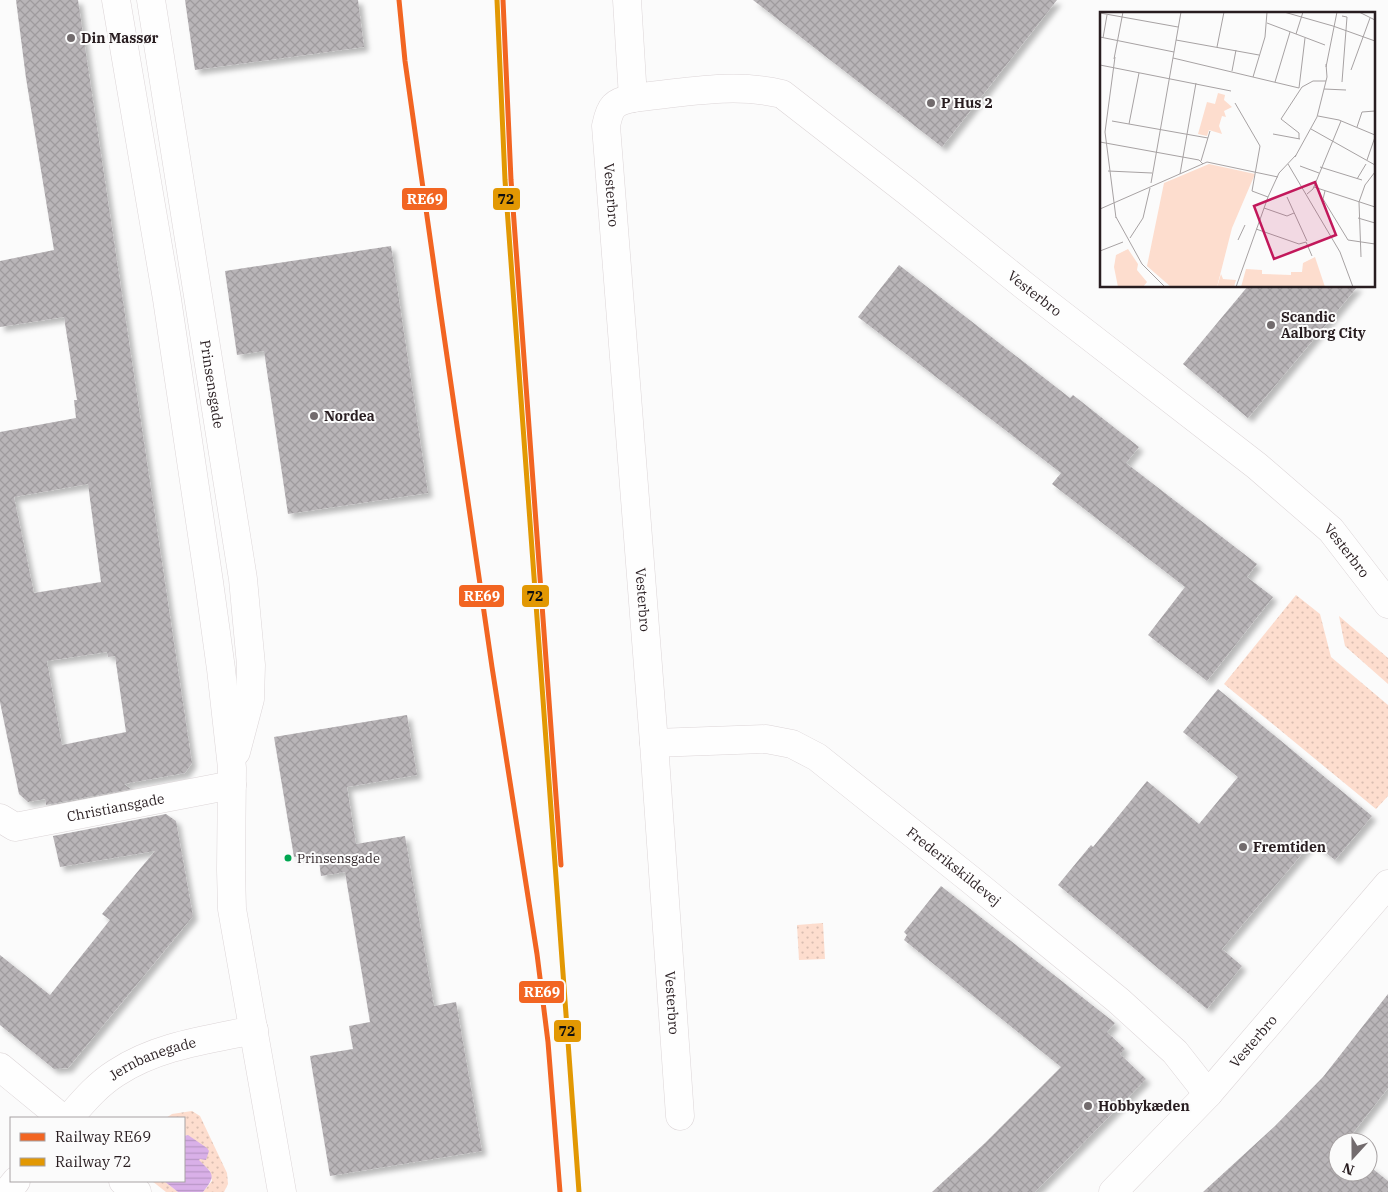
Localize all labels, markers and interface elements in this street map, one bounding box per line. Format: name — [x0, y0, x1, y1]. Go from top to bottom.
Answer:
inset map — [1100, 12, 1376, 288]
place label: Din Massør — [81, 29, 159, 47]
marker: Din Massør — [65, 32, 77, 44]
place label: P Hus 2 — [941, 94, 993, 112]
marker: P Hus 2 — [925, 97, 937, 109]
street label: Vesterbro — [600, 162, 623, 228]
line badge: RE69 — [401, 187, 448, 211]
line badge: 72 — [492, 187, 521, 211]
text: RE69 — [407, 190, 443, 208]
text: 72 — [498, 190, 514, 208]
street label: Vesterbro — [1004, 267, 1065, 320]
place label: Scandic Aalborg City — [1281, 308, 1366, 342]
marker: Scandic Aalborg City — [1265, 319, 1277, 331]
street label: Prinsensgade — [196, 339, 228, 430]
place label: Nordea — [324, 407, 375, 425]
marker: Nordea — [308, 410, 320, 422]
street label: Vesterbro — [1320, 519, 1373, 581]
street label: Vesterbro — [631, 567, 654, 632]
line badge: RE69 — [458, 584, 505, 608]
line badge: 72 — [521, 584, 550, 608]
text: RE69 — [464, 587, 500, 605]
text: 72 — [527, 587, 543, 605]
street label: Christiansgade — [65, 789, 166, 826]
street label: Frederikskildevej — [903, 823, 1005, 910]
place label: Fremtiden — [1253, 838, 1326, 856]
marker: Fremtiden — [1237, 841, 1249, 853]
place label: Prinsensgade — [297, 850, 380, 867]
marker: Prinsensgade — [283, 853, 293, 863]
street label: Vesterbro — [661, 970, 683, 1035]
line badge: RE69 — [518, 980, 565, 1004]
text: RE69 — [524, 983, 560, 1001]
street label: Vesterbro — [1226, 1011, 1281, 1071]
line badge: 72 — [553, 1019, 582, 1043]
text: 72 — [559, 1022, 575, 1040]
street label: Jernbanegade — [105, 1033, 198, 1084]
place label: Hobbykæden — [1098, 1097, 1190, 1115]
marker: Hobbykæden — [1082, 1100, 1094, 1112]
legend — [10, 1117, 185, 1182]
text: Railway RE69 — [55, 1127, 151, 1146]
north arrow — [1328, 1132, 1378, 1182]
text: Railway 72 — [55, 1152, 132, 1171]
text: N — [1340, 1159, 1357, 1180]

